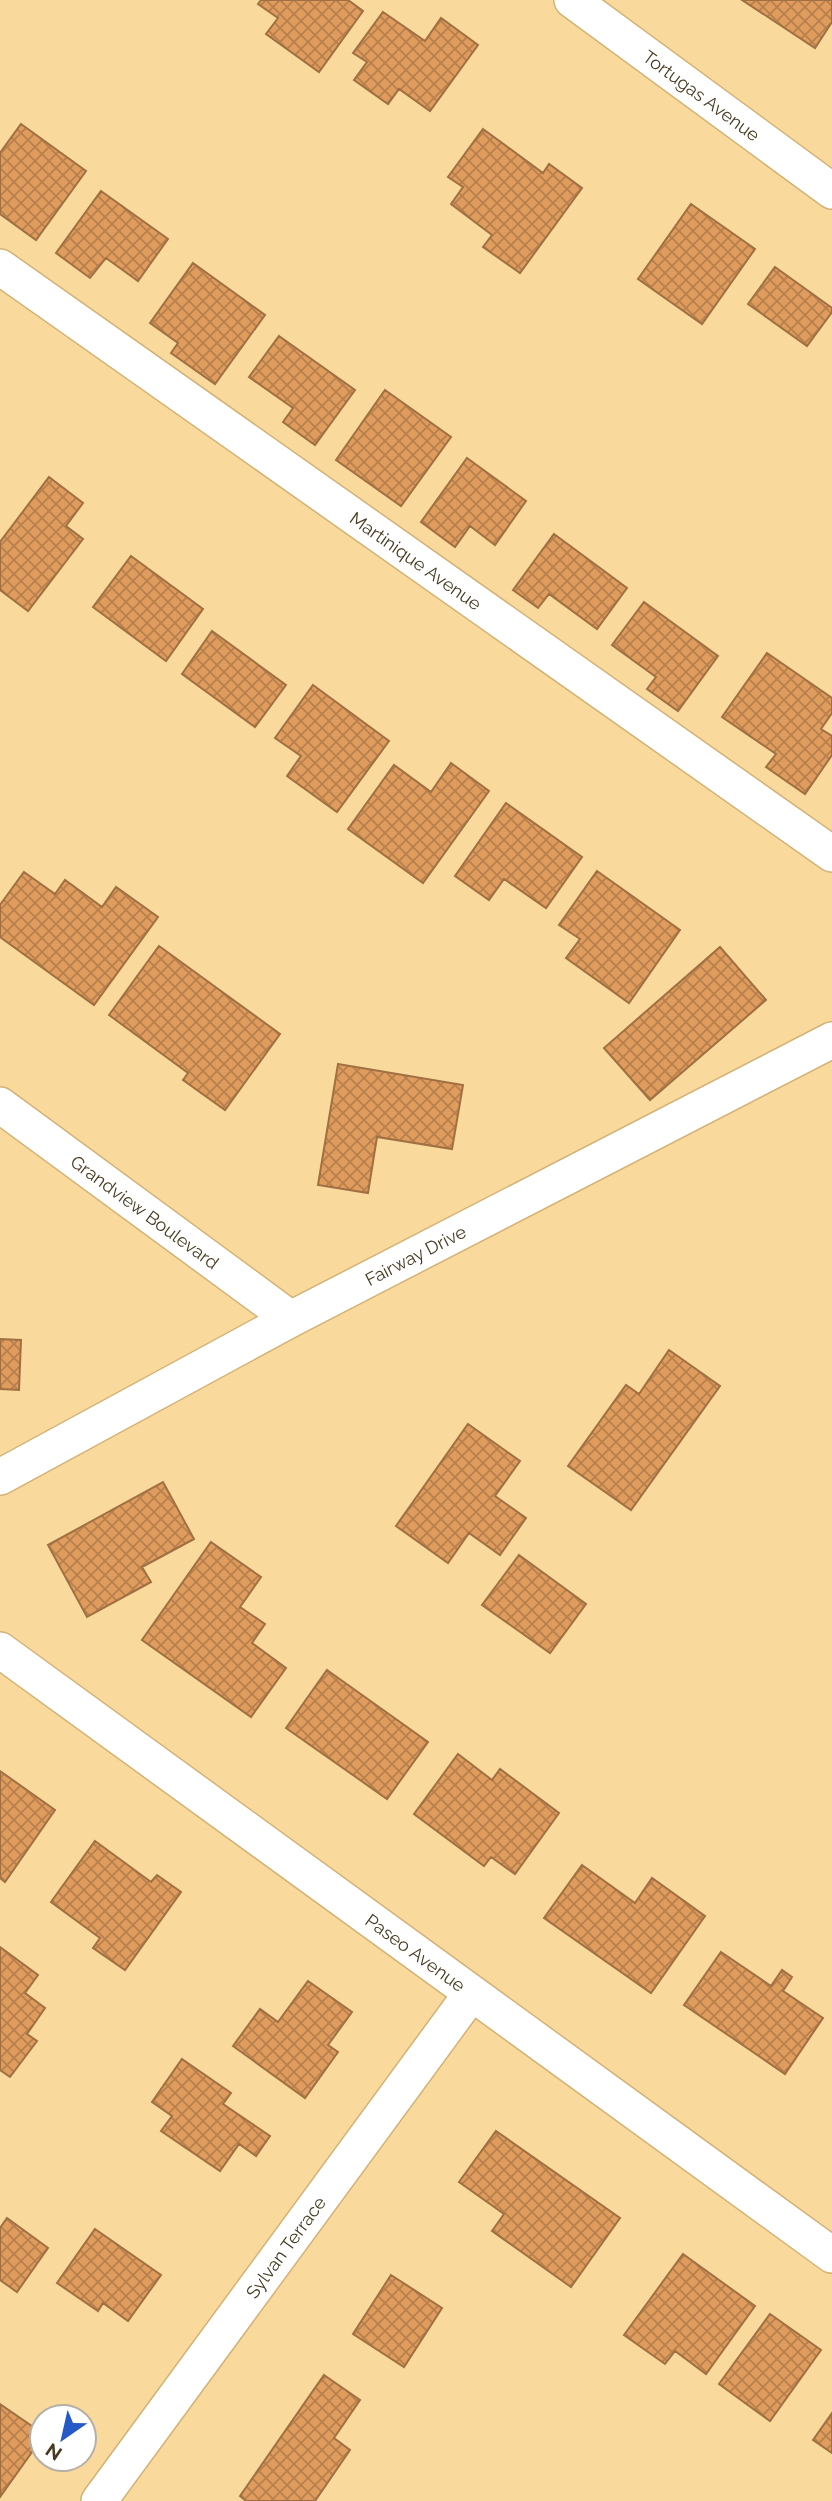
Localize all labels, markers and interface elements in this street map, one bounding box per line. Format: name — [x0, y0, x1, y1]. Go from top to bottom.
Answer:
street label: Tortugas Avenue — [639, 46, 765, 145]
street label: Martinique Avenue — [346, 507, 486, 614]
street label: Grandview Boulevard — [67, 1150, 223, 1273]
street label: Fairway Drive — [361, 1220, 470, 1290]
street label: Paseo Avenue — [362, 1909, 470, 1996]
street label: Sylvan Terrace — [241, 2192, 330, 2302]
north arrow — [28, 2403, 98, 2473]
text: N — [41, 2439, 66, 2465]

